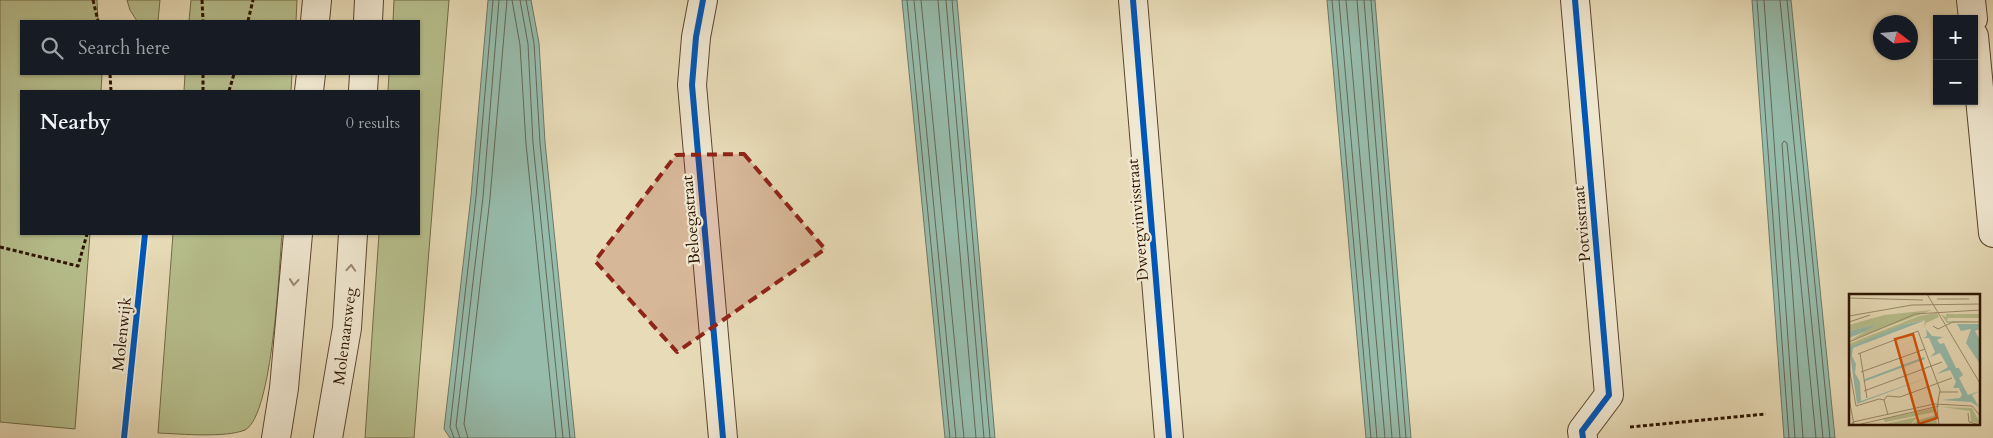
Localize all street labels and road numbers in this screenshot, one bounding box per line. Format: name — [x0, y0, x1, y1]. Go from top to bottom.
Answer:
street label: Dwergvinvisstraat — [1122, 158, 1154, 282]
street label: Beloegastraat — [676, 175, 706, 265]
street label: Potvisstraat — [1568, 185, 1596, 263]
street label: Molenaarsweg — [328, 286, 362, 386]
street label: Molenwijk — [107, 295, 137, 372]

